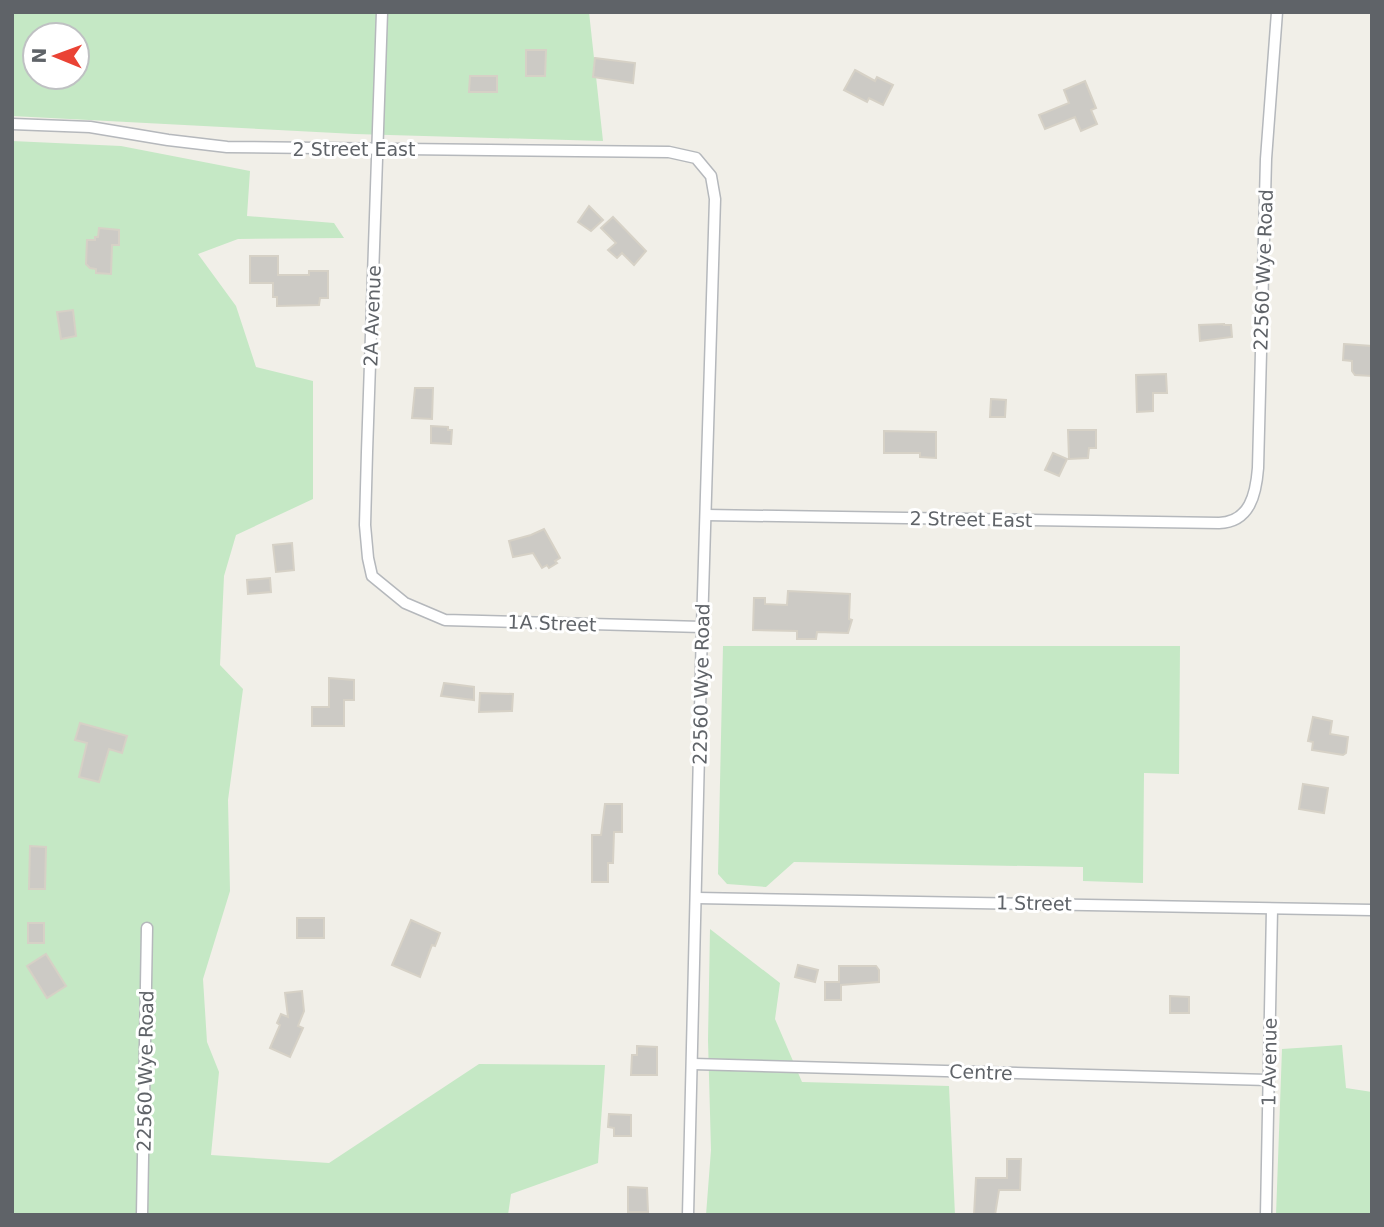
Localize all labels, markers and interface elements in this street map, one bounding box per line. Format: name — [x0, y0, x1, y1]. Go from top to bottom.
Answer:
north arrow — [21, 21, 91, 91]
text: N — [28, 48, 50, 64]
street label: 2 Street East — [293, 138, 415, 160]
street label: 22560 Wye Road — [1249, 189, 1277, 351]
street label: 2A Avenue — [359, 265, 385, 367]
street label: 2 Street East — [909, 507, 1033, 531]
street label: 22560 Wye Road — [689, 603, 713, 765]
street label: 1A Street — [507, 610, 597, 636]
street label: 1 Street — [996, 891, 1072, 915]
street label: 22560 Wye Road — [133, 990, 157, 1152]
street label: 1 Avenue — [1257, 1017, 1281, 1107]
street label: Centre — [949, 1060, 1013, 1084]

